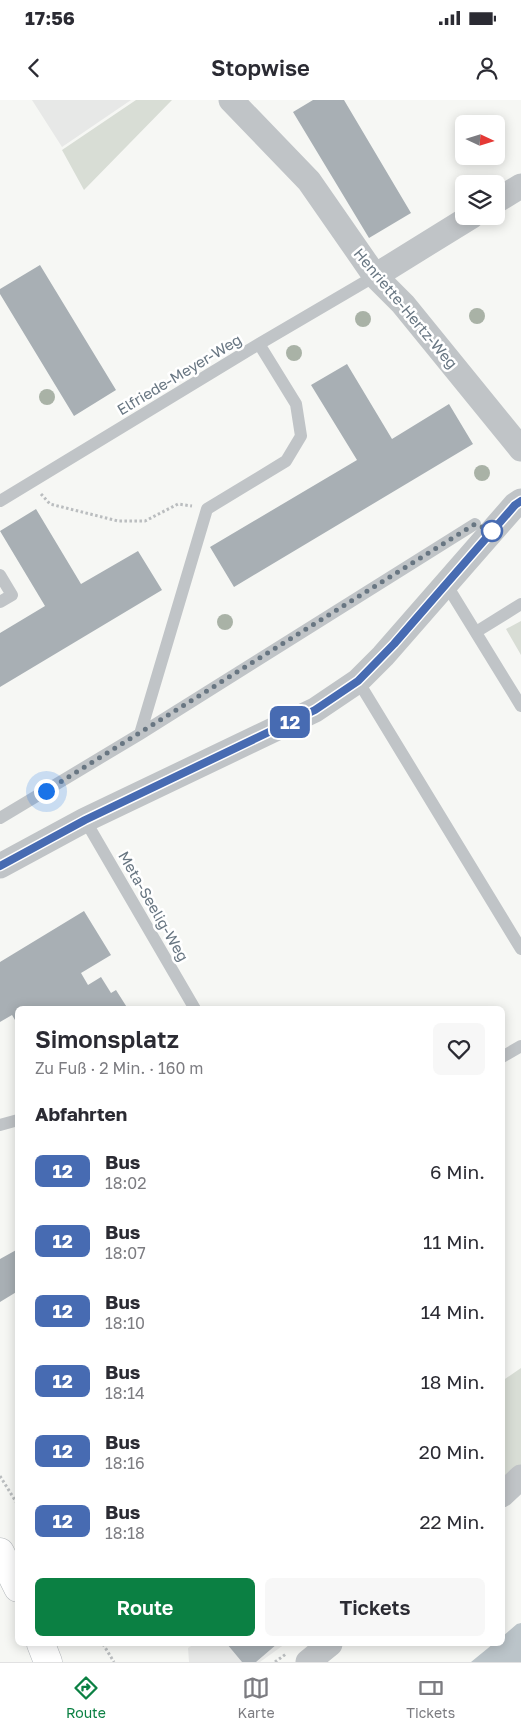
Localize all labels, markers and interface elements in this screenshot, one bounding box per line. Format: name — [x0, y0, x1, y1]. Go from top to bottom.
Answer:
text: 17:56 — [25, 6, 75, 29]
icon: back — [20, 54, 48, 82]
text: Stopwise — [211, 54, 310, 81]
icon: person — [473, 54, 501, 82]
north arrow — [455, 115, 505, 165]
map controls — [455, 115, 505, 225]
button: layers — [455, 175, 505, 225]
street label: Henriette-Hertz-Weg — [350, 244, 462, 372]
street label: Elfriede-Meyer-Weg — [114, 330, 244, 418]
unlabelled marker — [481, 520, 503, 542]
line badge: 12 — [268, 706, 312, 738]
text: 12 — [280, 711, 300, 733]
your location — [34, 779, 59, 804]
street label: Meta-Seelig-Weg — [115, 848, 193, 964]
button: heart — [433, 1023, 485, 1075]
text: Simonsplatz — [35, 1024, 179, 1053]
text: Zu Fuß · 2 Min. · 160 m — [35, 1058, 204, 1078]
text: Abfahrten — [35, 1102, 127, 1125]
text: Bus — [105, 1150, 140, 1173]
text: 12 — [52, 1160, 73, 1182]
text: 6 Min. — [430, 1160, 485, 1183]
text: 18:02 — [105, 1173, 147, 1193]
text: Bus — [105, 1220, 140, 1243]
text: 12 — [52, 1230, 73, 1252]
text: 11 Min. — [423, 1230, 485, 1253]
text: 18:07 — [105, 1243, 146, 1263]
text: Bus — [105, 1290, 140, 1313]
text: 12 — [52, 1300, 73, 1322]
text: 14 Min. — [421, 1300, 485, 1323]
text: 18:10 — [105, 1313, 145, 1333]
text: Bus — [105, 1360, 140, 1383]
text: 12 — [52, 1370, 73, 1392]
text: 18 Min. — [421, 1370, 485, 1393]
text: 18:14 — [105, 1383, 145, 1403]
text: Bus — [105, 1430, 140, 1453]
text: 12 — [52, 1440, 73, 1462]
text: 20 Min. — [419, 1440, 485, 1463]
text: 18:16 — [105, 1453, 145, 1473]
text: Bus — [105, 1500, 140, 1523]
text: 12 — [52, 1510, 73, 1532]
text: 22 Min. — [419, 1510, 485, 1533]
text: 18:18 — [105, 1523, 145, 1543]
button: Route — [35, 1578, 255, 1636]
button: Tickets — [265, 1578, 485, 1636]
tab: Route — [66, 1674, 106, 1721]
tab: Karte — [238, 1674, 275, 1721]
tab: Tickets — [406, 1674, 455, 1721]

